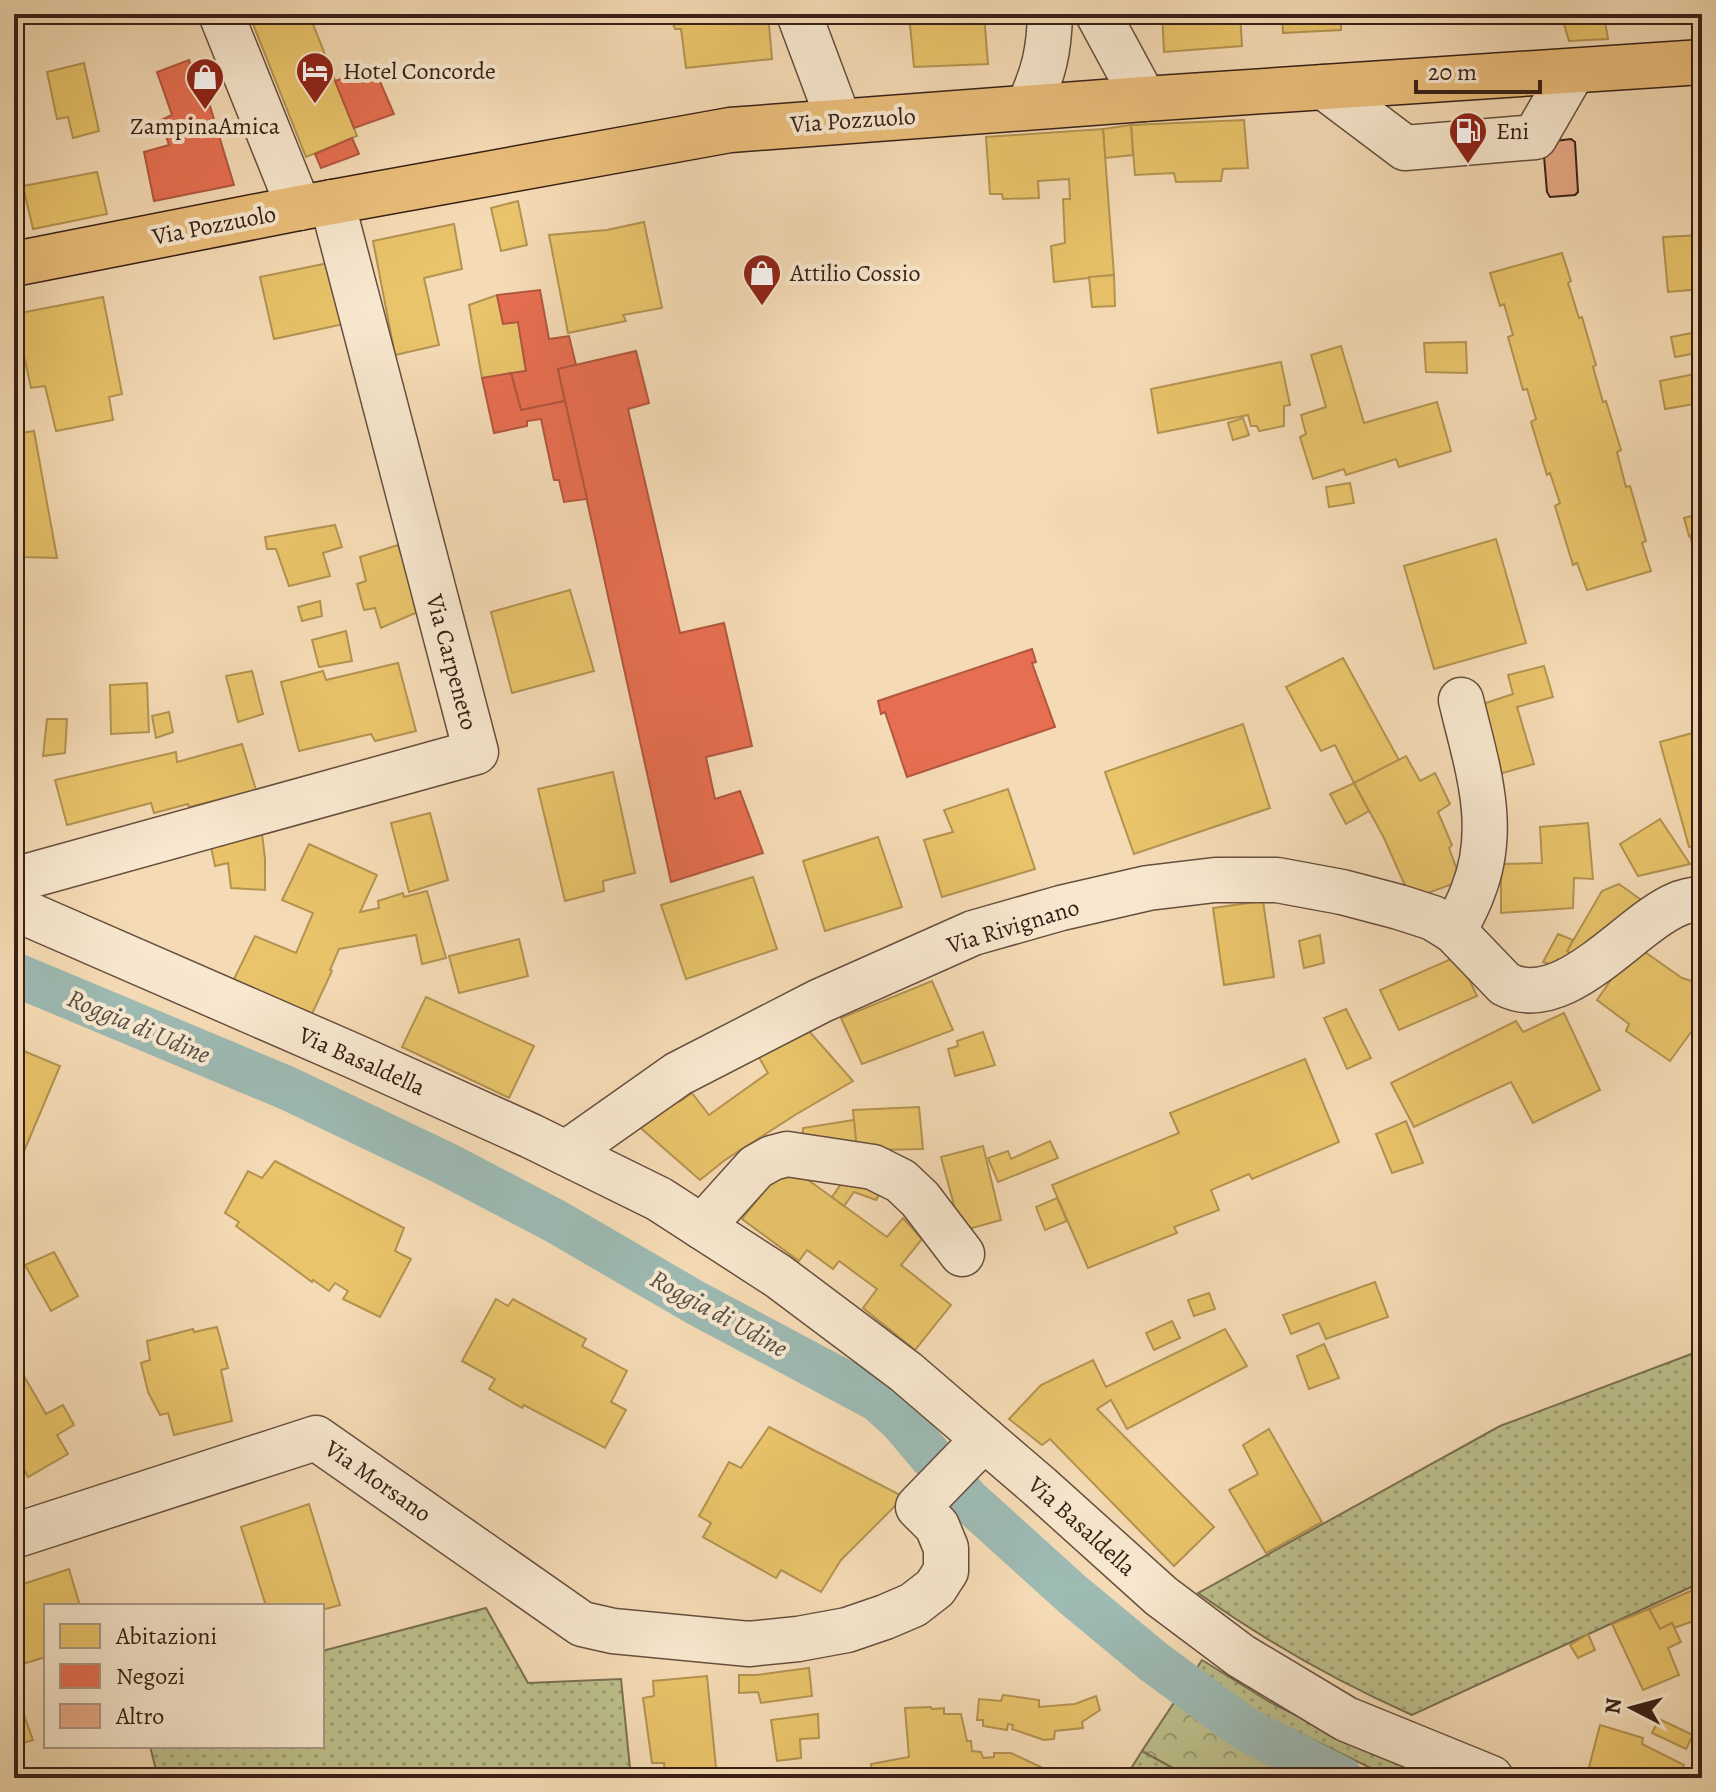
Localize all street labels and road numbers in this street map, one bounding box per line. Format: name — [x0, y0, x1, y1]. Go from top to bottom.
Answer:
street label: Via Pozzuolo — [788, 100, 917, 140]
street label: Via Pozzuolo — [148, 197, 279, 253]
street label: Via Carpeneto — [418, 590, 485, 733]
street label: Via Rivignano — [942, 891, 1083, 962]
street label: Via Basaldella — [293, 1018, 431, 1103]
street label: Via Morsano — [317, 1432, 438, 1529]
street label: Via Basaldella — [1020, 1468, 1144, 1584]

